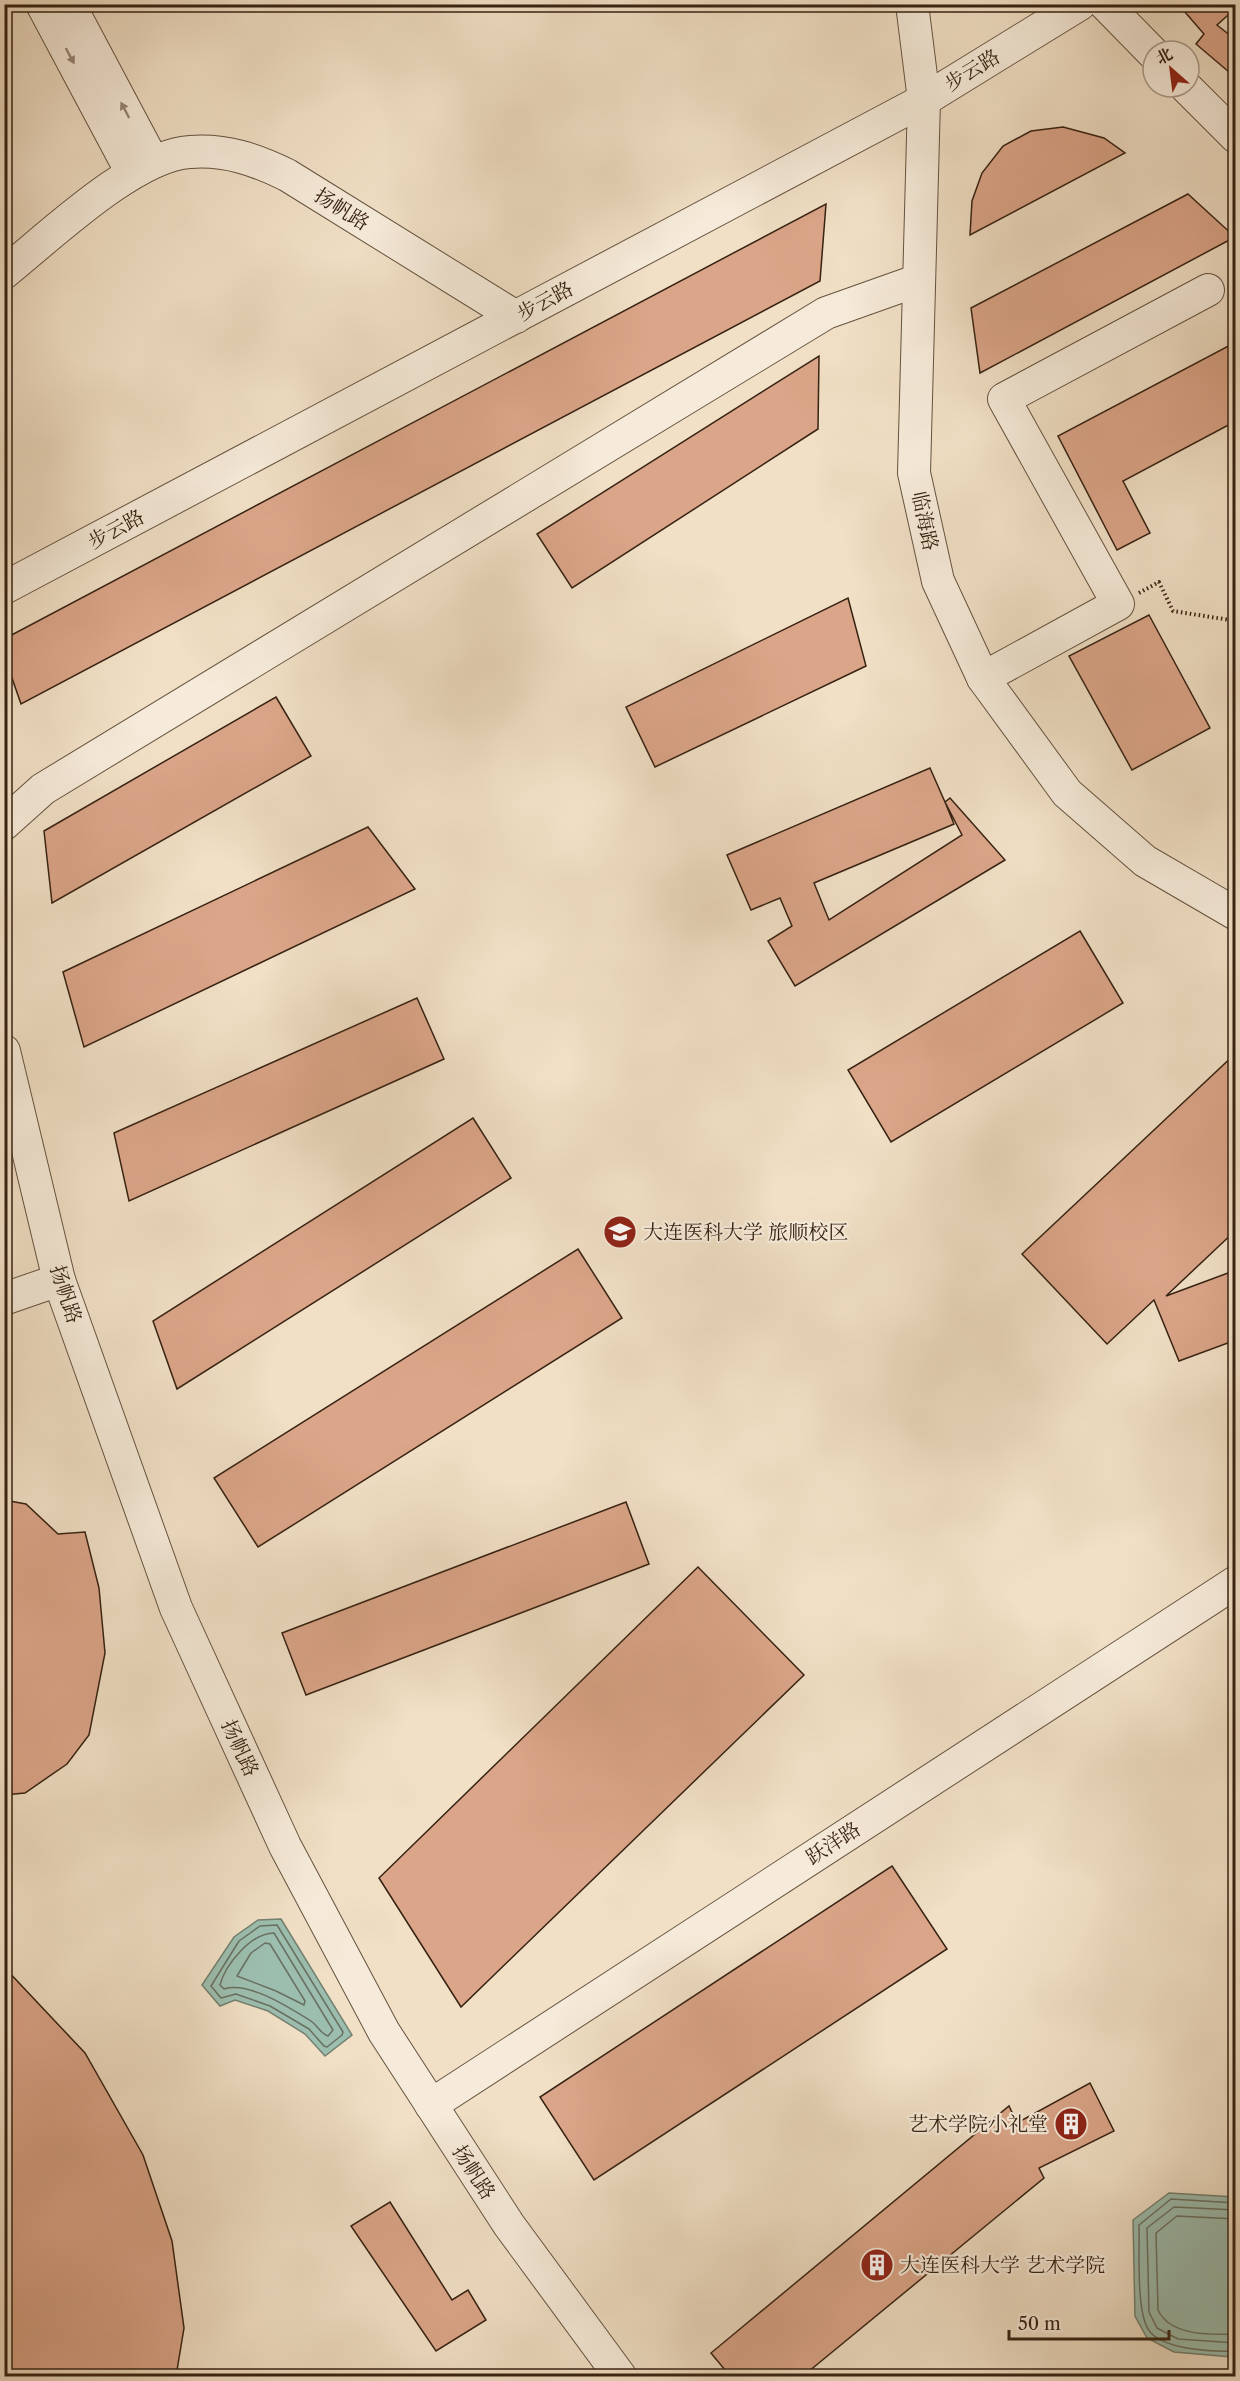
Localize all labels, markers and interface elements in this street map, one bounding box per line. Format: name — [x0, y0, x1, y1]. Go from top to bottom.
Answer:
north arrow — [1141, 39, 1201, 99]
text: 北 — [1152, 43, 1176, 68]
street label: 步云路 — [940, 44, 1004, 96]
one-way arrow — [65, 48, 75, 65]
one-way arrow — [120, 102, 130, 119]
street label: 扬帆路 — [310, 183, 374, 235]
street label: 步云路 — [513, 276, 577, 326]
street label: 临海路 — [907, 489, 943, 553]
street label: 步云路 — [84, 504, 148, 554]
school or university icon: 大连医科大学 旅顺校区 — [602, 1214, 638, 1250]
place label: 大连医科大学 旅顺校区 — [643, 1220, 848, 1244]
street label: 扬帆路 — [45, 1262, 87, 1326]
street label: 扬帆路 — [216, 1716, 264, 1780]
street label: 跃洋路 — [801, 1817, 865, 1869]
building icon: 艺术学院小礼堂 — [1053, 2106, 1089, 2142]
place label: 艺术学院小礼堂 — [908, 2112, 1048, 2136]
street label: 扬帆路 — [448, 2140, 500, 2204]
building icon: 大连医科大学 艺术学院 — [859, 2247, 895, 2283]
place label: 大连医科大学 艺术学院 — [900, 2253, 1105, 2277]
scale bar — [1009, 2303, 1170, 2341]
text: 50 m — [1018, 2313, 1061, 2335]

